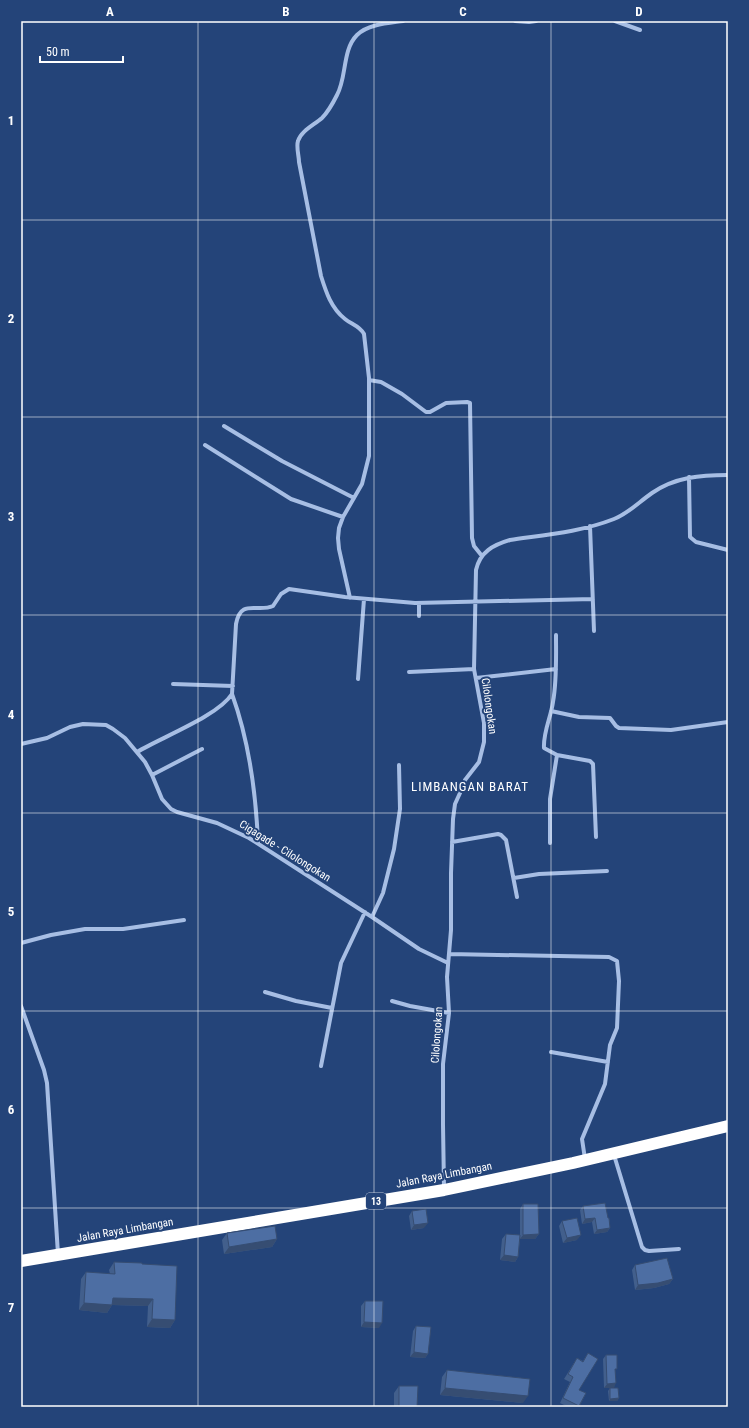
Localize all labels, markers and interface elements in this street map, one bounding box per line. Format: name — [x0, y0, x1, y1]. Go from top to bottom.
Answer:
text: A — [106, 4, 114, 19]
text: B — [282, 4, 290, 19]
text: C — [459, 4, 467, 19]
text: D — [635, 4, 643, 19]
scale bar — [40, 38, 123, 64]
text: 50 m — [46, 45, 70, 59]
text: 1 — [8, 113, 14, 128]
text: 2 — [8, 311, 15, 326]
text: 3 — [8, 509, 14, 524]
street label: Cilolongokan — [479, 677, 499, 735]
text: 4 — [8, 707, 15, 722]
district label: LIMBANGAN BARAT — [411, 779, 529, 794]
street label: Cigagade - Cilolongokan — [237, 818, 333, 884]
text: 5 — [8, 904, 15, 919]
street label: Cilolongokan — [429, 1006, 445, 1064]
text: 6 — [8, 1102, 15, 1117]
street label: Jalan Raya Limbangan — [395, 1159, 493, 1191]
road number: 13 — [366, 1193, 386, 1209]
street label: Jalan Raya Limbangan — [76, 1215, 174, 1245]
text: 7 — [8, 1300, 15, 1315]

